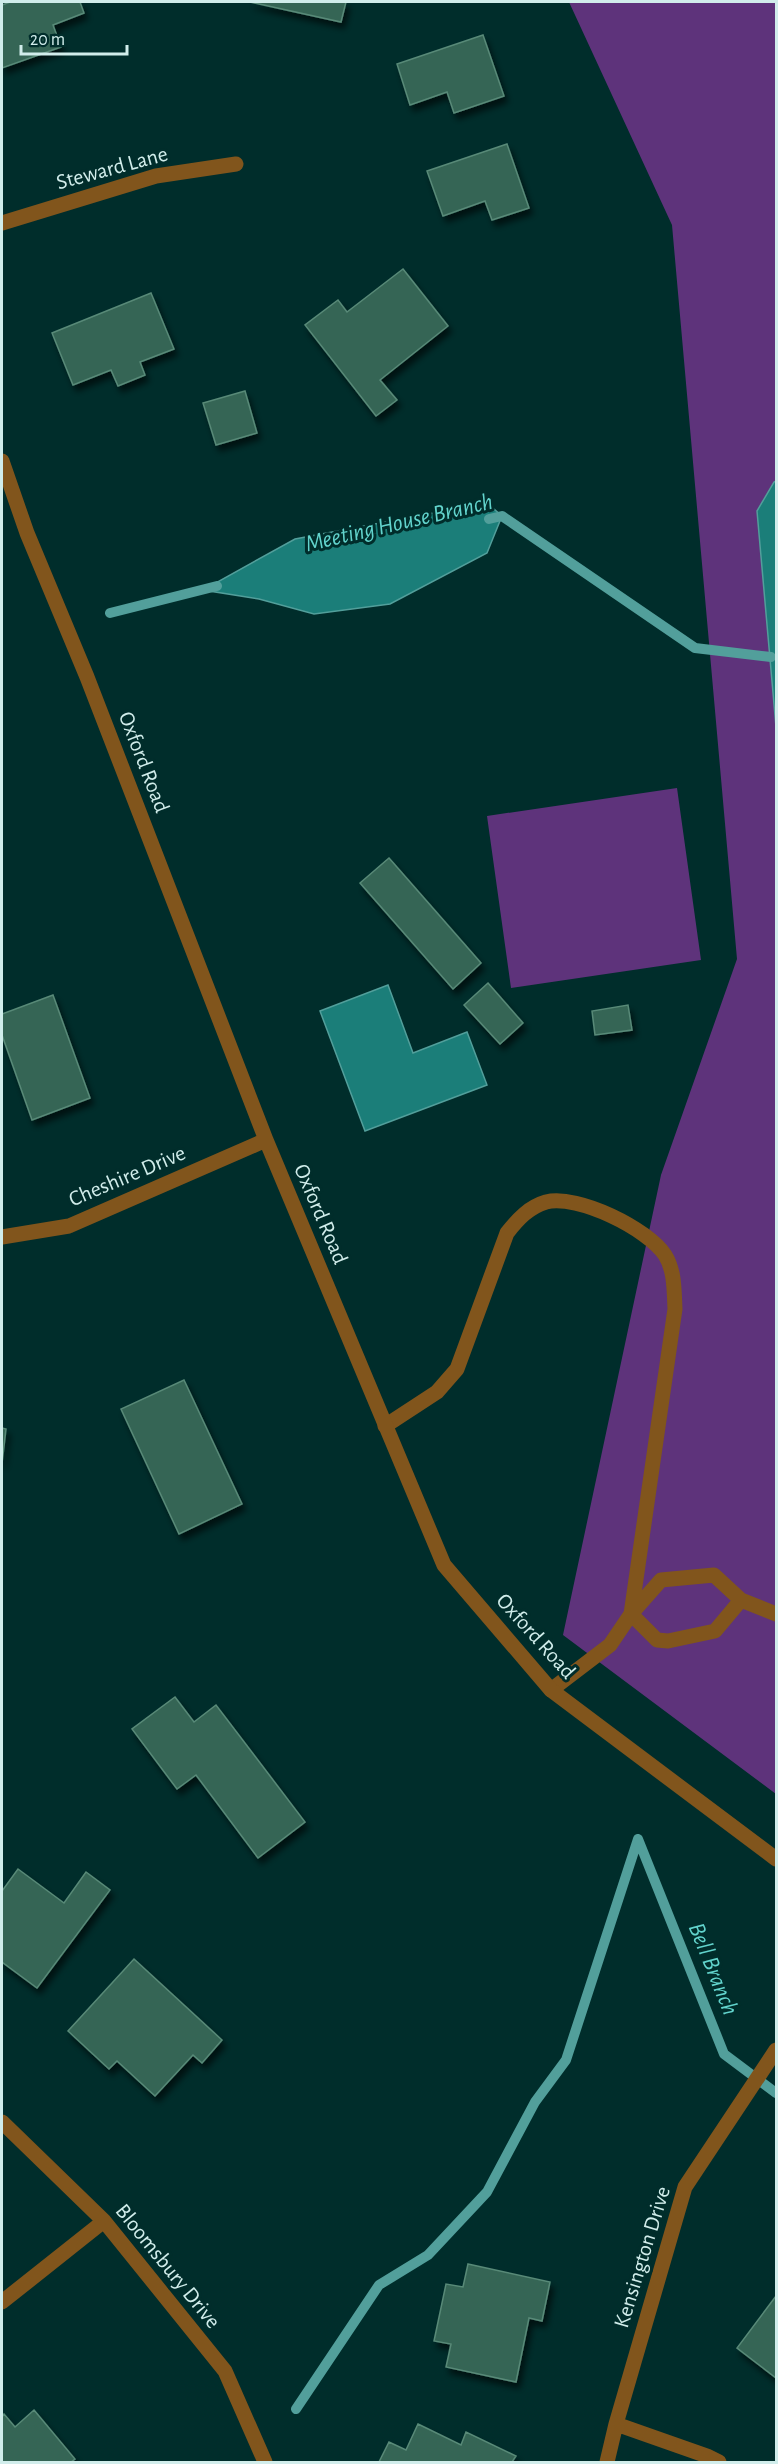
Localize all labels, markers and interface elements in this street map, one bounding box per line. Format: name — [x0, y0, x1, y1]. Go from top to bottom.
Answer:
scale bar — [21, 18, 128, 56]
text: 20 m — [30, 31, 65, 49]
street label: Steward Lane — [54, 143, 170, 193]
water label: Meeting House Branch — [303, 490, 495, 556]
street label: Oxford Road — [115, 708, 173, 816]
street label: Cheshire Drive — [65, 1142, 189, 1210]
street label: Oxford Road — [290, 1161, 352, 1267]
street label: Oxford Road — [492, 1589, 580, 1683]
water label: Bell Branch — [684, 1919, 742, 2019]
street label: Kensington Drive — [610, 2184, 674, 2330]
street label: Bloomsbury Drive — [111, 2200, 225, 2332]

